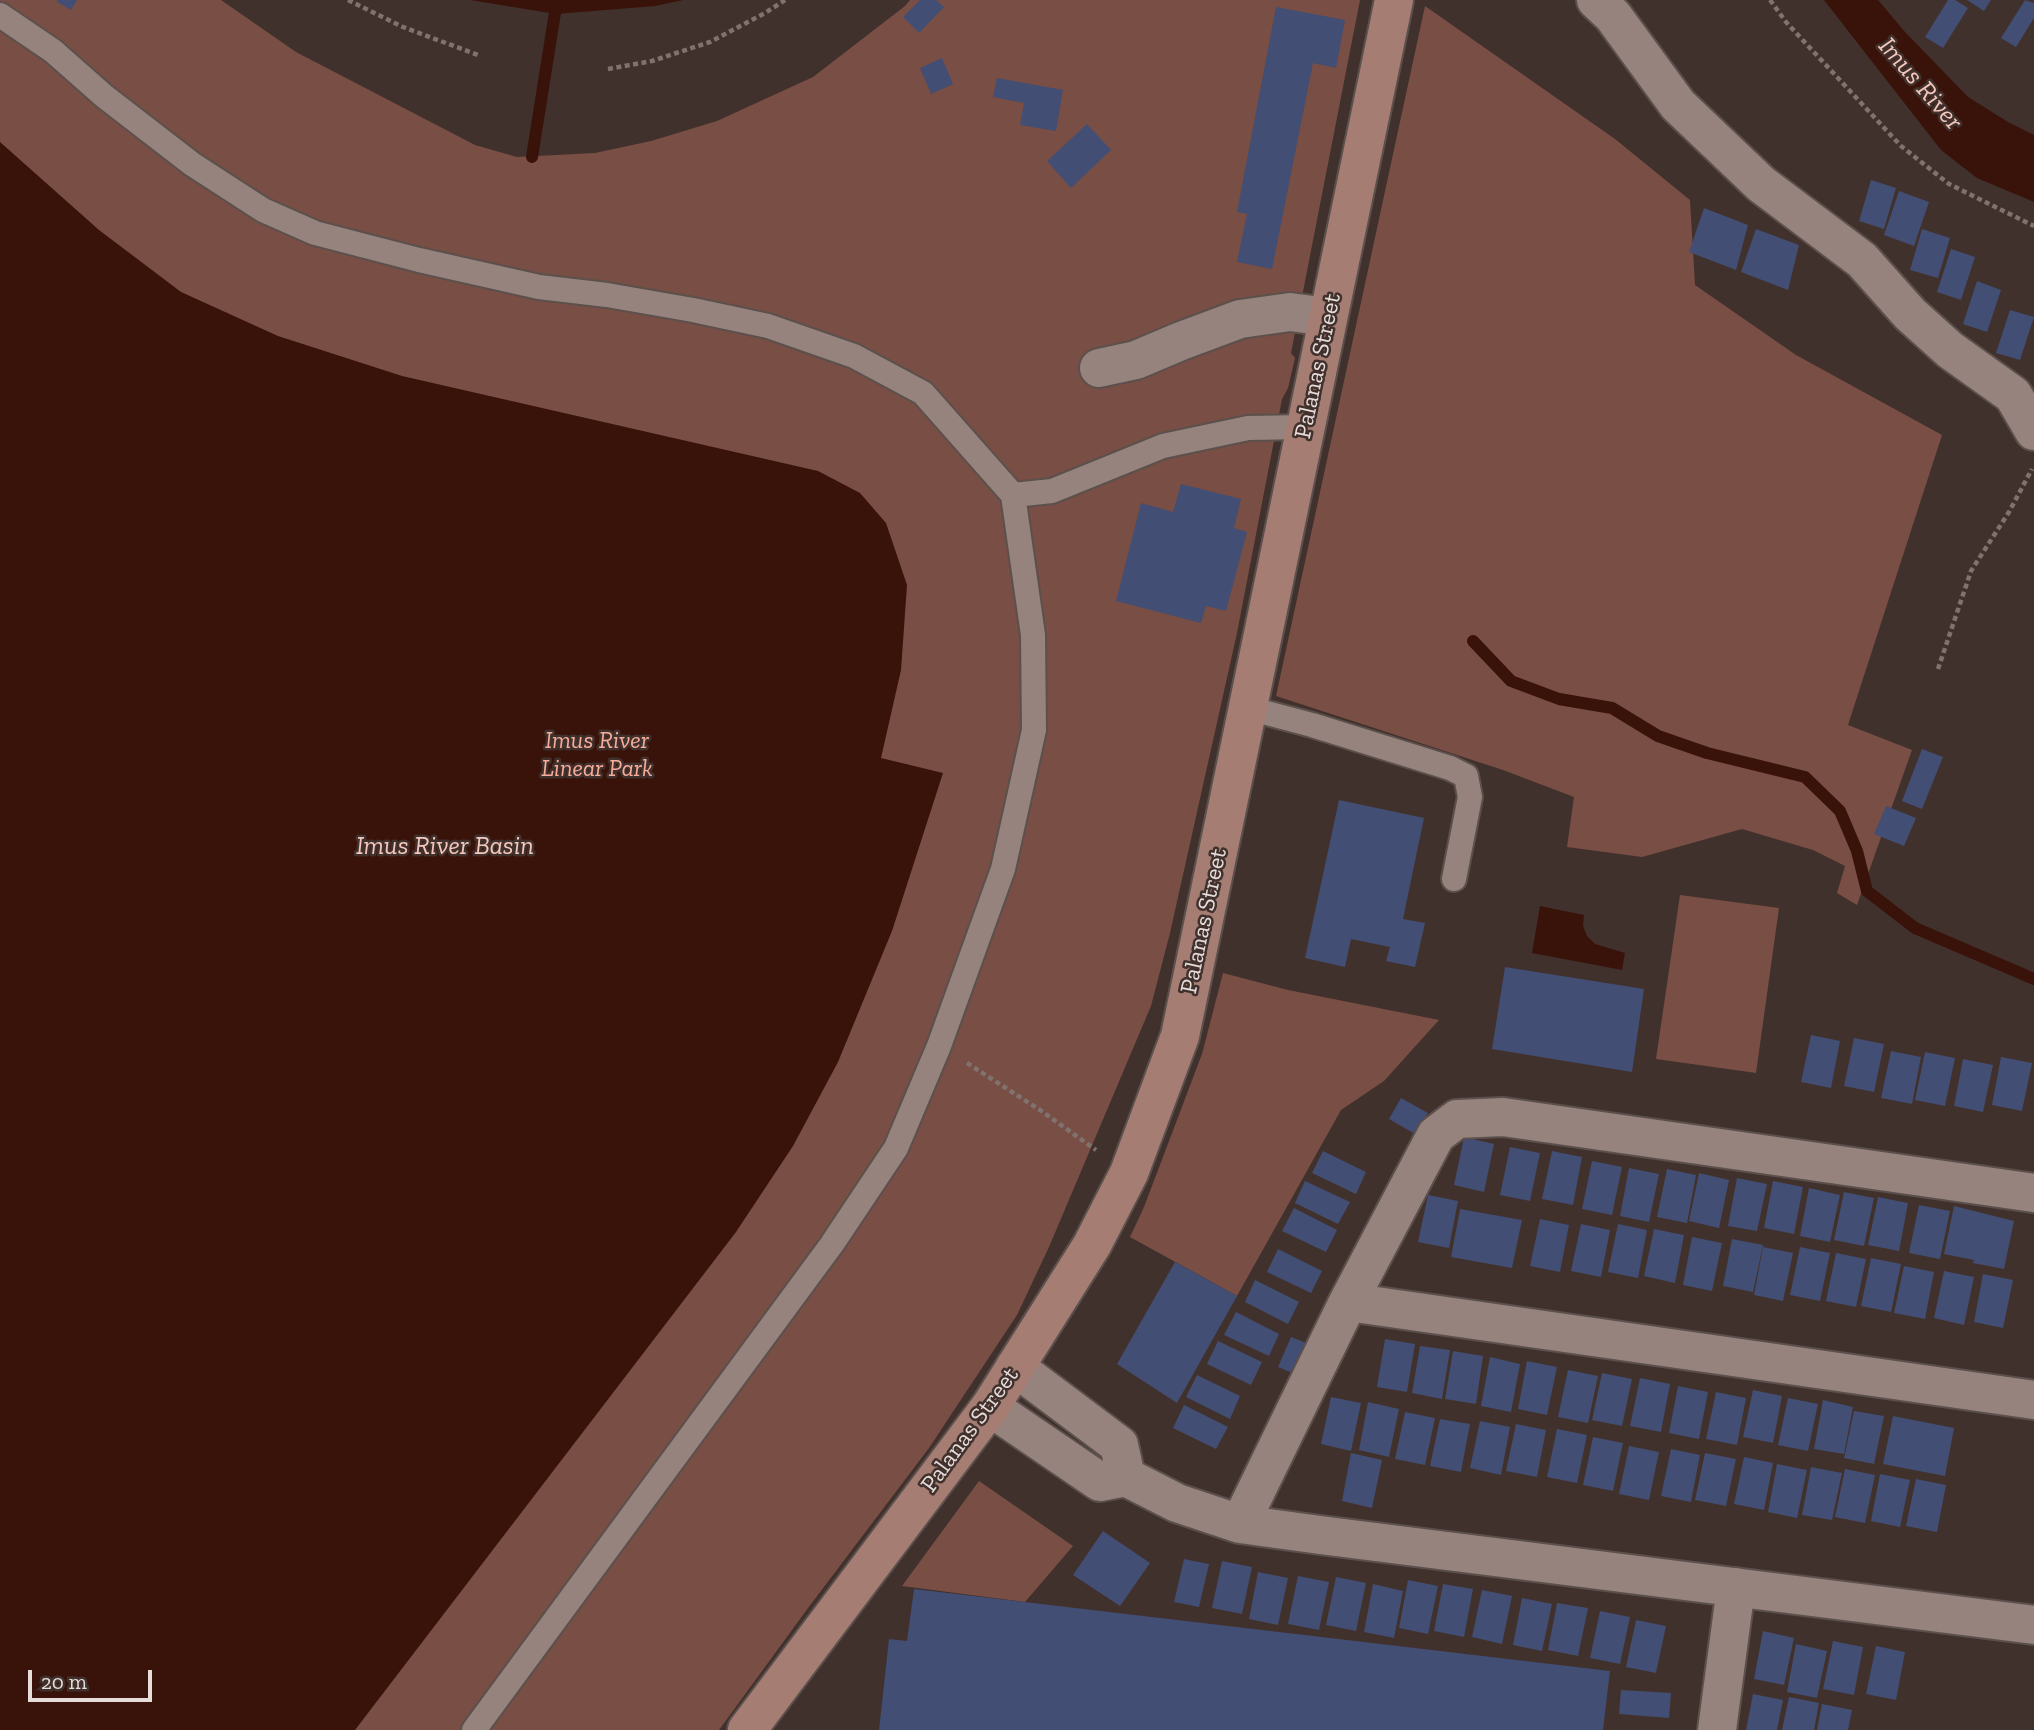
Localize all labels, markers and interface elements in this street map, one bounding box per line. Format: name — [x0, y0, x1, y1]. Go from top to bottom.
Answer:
water label: Imus River — [1871, 31, 1969, 137]
street label: Palanas Street — [1289, 291, 1347, 441]
park label: Imus River Linear Park — [541, 727, 653, 783]
water label: Imus River Basin — [356, 831, 534, 863]
street label: Palanas Street — [1175, 846, 1233, 996]
street label: Palanas Street — [915, 1362, 1025, 1498]
scale bar — [32, 1656, 156, 1700]
text: 20 m — [41, 1669, 87, 1694]

